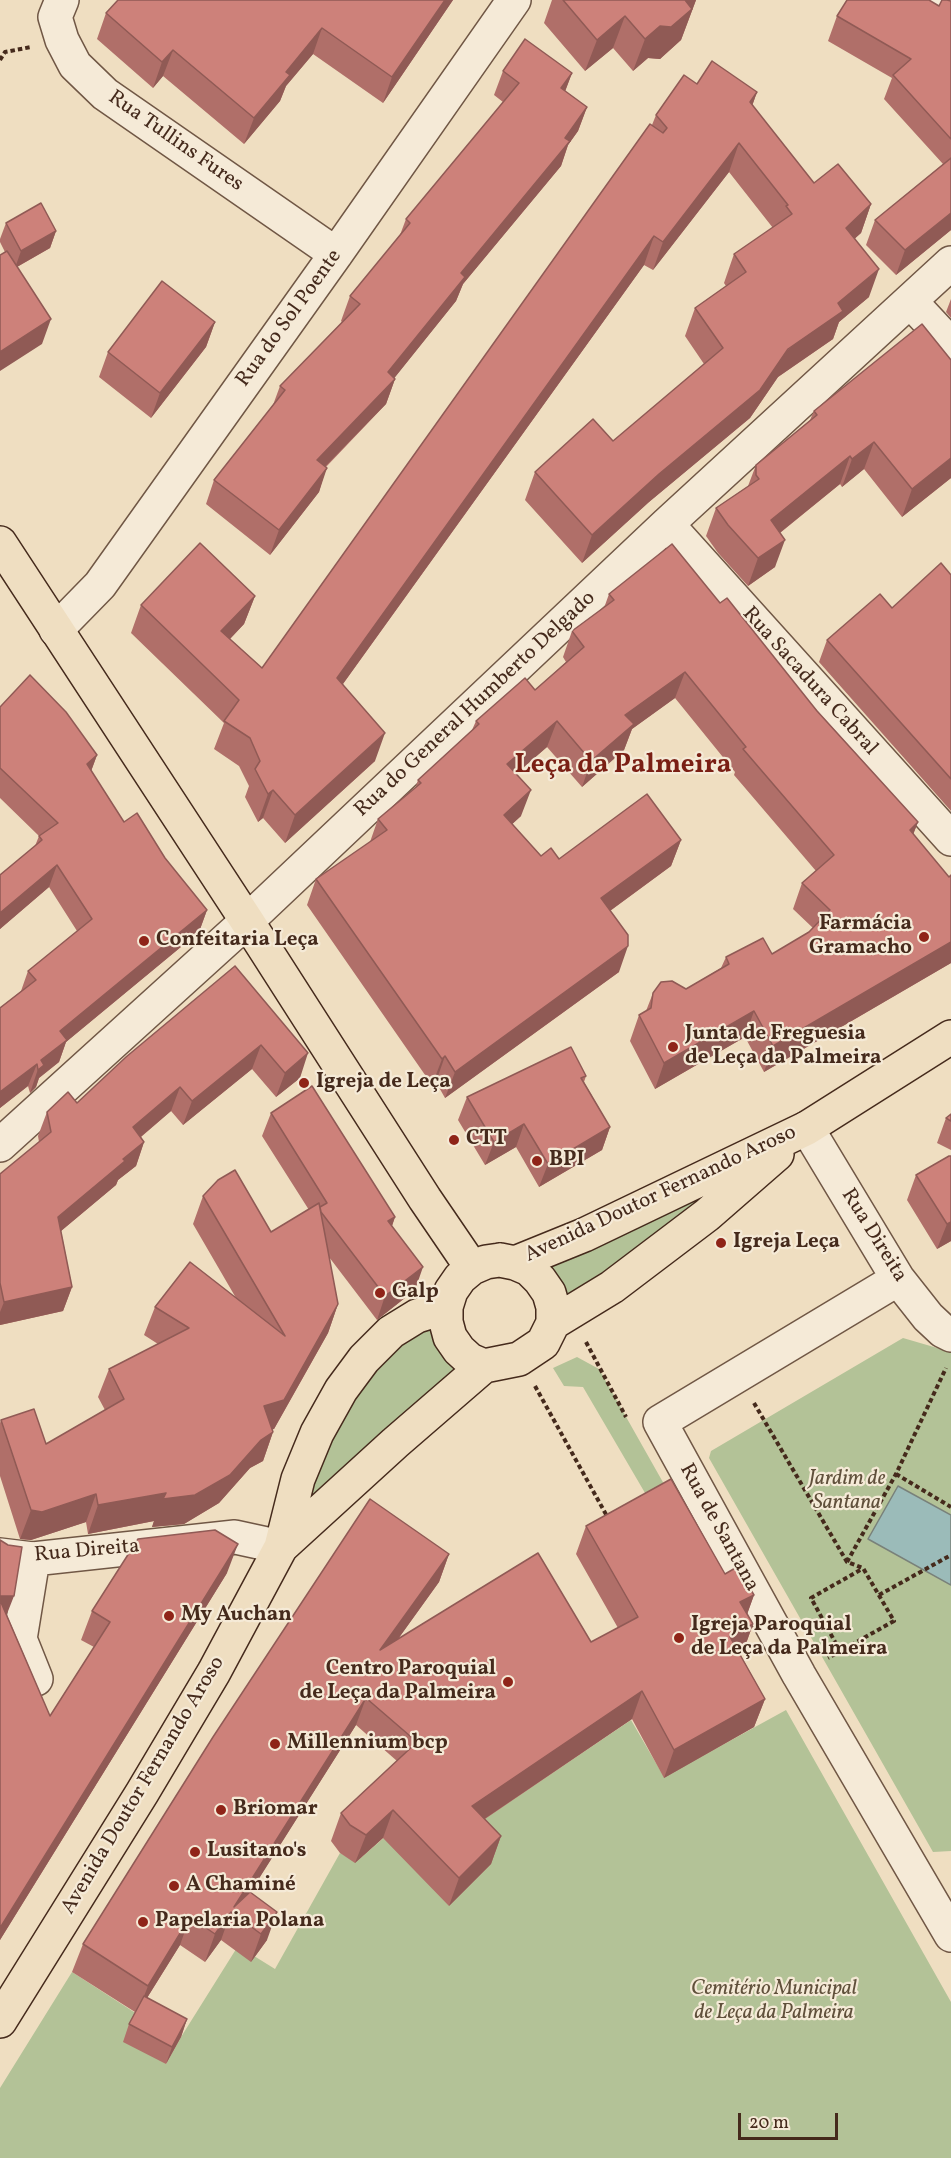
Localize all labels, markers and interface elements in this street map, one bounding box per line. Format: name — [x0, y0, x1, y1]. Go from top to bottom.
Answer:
street label: Rua Tullins Fures — [103, 86, 247, 198]
street label: Rua do Sol Poente — [232, 245, 348, 393]
street label: Rua do General Humberto Delgado — [350, 587, 602, 823]
street label: Rua Sacadura Cabral — [736, 603, 882, 761]
district label: Leça da Palmeira — [514, 751, 732, 783]
place label: Farmácia Gramacho — [809, 912, 912, 962]
place label: Confeitaria Leça — [156, 928, 319, 954]
marker: Farmácia Gramacho — [917, 930, 931, 944]
marker: Confeitaria Leça — [137, 934, 151, 948]
place label: Junta de Freguesia de Leça da Palmeira — [685, 1022, 882, 1072]
marker: Junta de Freguesia de Leça da Palmeira — [666, 1040, 680, 1054]
place label: Igreja de Leça — [316, 1070, 451, 1096]
marker: Igreja de Leça — [297, 1076, 311, 1090]
street label: Avenida Doutor Fernando Aroso — [521, 1121, 801, 1269]
place label: CTT — [466, 1127, 507, 1153]
marker: CTT — [447, 1133, 461, 1147]
place label: BPI — [549, 1148, 585, 1174]
marker: BPI — [530, 1154, 544, 1168]
street label: Rua Direita — [834, 1185, 912, 1287]
place label: Igreja Leça — [733, 1230, 840, 1256]
marker: Igreja Leça — [714, 1236, 728, 1250]
place label: Galp — [392, 1280, 439, 1306]
marker: Galp — [373, 1286, 387, 1300]
street label: Rua de Santana — [672, 1460, 764, 1596]
park label: Jardim de Santana — [809, 1467, 885, 1517]
street label: Rua Direita — [33, 1535, 141, 1569]
place label: My Auchan — [181, 1603, 292, 1629]
marker: My Auchan — [162, 1609, 176, 1623]
place label: Igreja Paroquial de Leça da Palmeira — [691, 1613, 888, 1663]
marker: Igreja Paroquial de Leça da Palmeira — [672, 1631, 686, 1645]
street label: Avenida Doutor Fernando Aroso — [57, 1652, 231, 1920]
place label: Centro Paroquial de Leça da Palmeira — [299, 1657, 496, 1707]
marker: Centro Paroquial de Leça da Palmeira — [501, 1675, 515, 1689]
place label: Millennium bcp — [287, 1731, 448, 1757]
marker: Millennium bcp — [268, 1737, 282, 1751]
place label: Briomar — [233, 1797, 318, 1823]
marker: Briomar — [214, 1803, 228, 1817]
place label: Lusitano's — [207, 1839, 307, 1865]
marker: Lusitano's — [188, 1845, 202, 1859]
place label: A Chaminé — [186, 1873, 296, 1899]
marker: A Chaminé — [167, 1879, 181, 1893]
place label: Papelaria Polana — [155, 1909, 324, 1935]
marker: Papelaria Polana — [136, 1915, 150, 1929]
park label: Cemitério Municipal de Leça da Palmeira — [691, 1977, 857, 2027]
scale bar — [741, 2101, 842, 2139]
text: 20 m — [749, 2111, 789, 2136]

